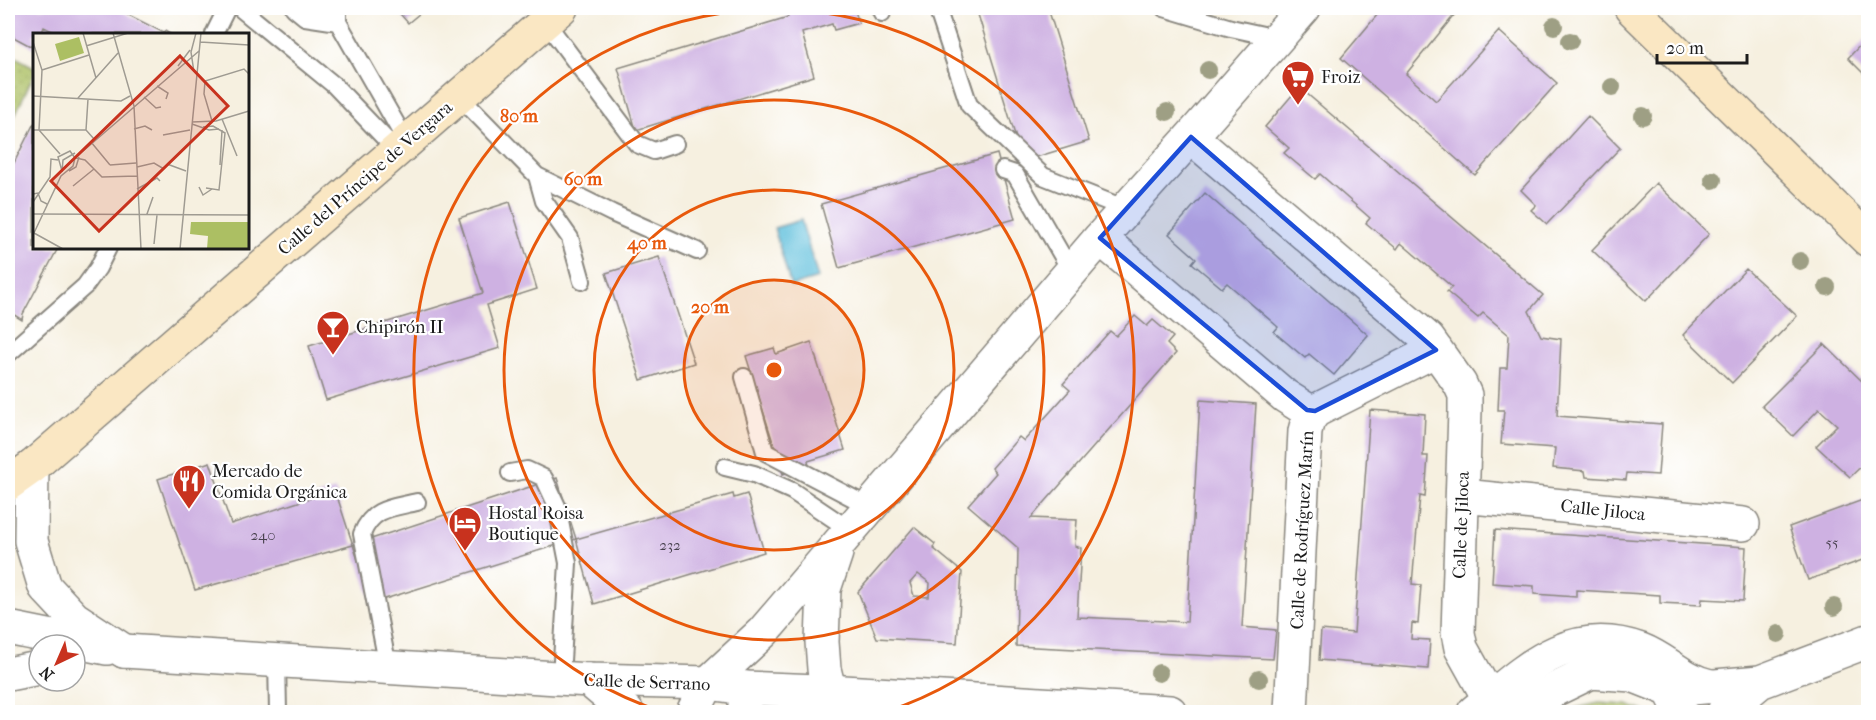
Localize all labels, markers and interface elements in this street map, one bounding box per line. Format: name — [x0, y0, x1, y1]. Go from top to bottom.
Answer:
scale bar — [1657, 27, 1747, 65]
inset map — [33, 33, 249, 249]
text: 20 m — [1666, 38, 1704, 59]
supermarket icon: Froiz — [1280, 59, 1316, 106]
place label: Froiz — [1321, 67, 1361, 88]
street label: Calle del Príncipe de Vergara — [274, 96, 457, 260]
text: 80 m — [500, 106, 539, 127]
text: 60 m — [564, 169, 603, 190]
text: 40 m — [626, 233, 668, 254]
text: 20 m — [691, 297, 730, 318]
bar icon: Chipirón II — [315, 309, 351, 356]
place label: Chipirón II — [356, 317, 443, 338]
centre of rings — [764, 360, 784, 380]
street label: Calle de Rodríguez Marín — [1287, 429, 1318, 630]
place label: Mercado de Comida Orgánica — [212, 461, 348, 503]
restaurant icon: Mercado de Comida Orgánica — [171, 463, 207, 510]
street label: Calle de Jiloca — [1449, 470, 1474, 579]
street label: Calle Jiloca — [1560, 496, 1647, 525]
place label: Hostal Roisa Boutique — [488, 503, 584, 545]
hotel icon: Hostal Roisa Boutique — [447, 505, 483, 552]
house number: 240 — [251, 526, 275, 544]
house number: 55 — [1826, 533, 1838, 551]
house number: 232 — [659, 536, 681, 554]
north arrow — [27, 633, 87, 693]
text: N — [35, 662, 58, 684]
street label: Calle de Serrano — [583, 670, 711, 695]

